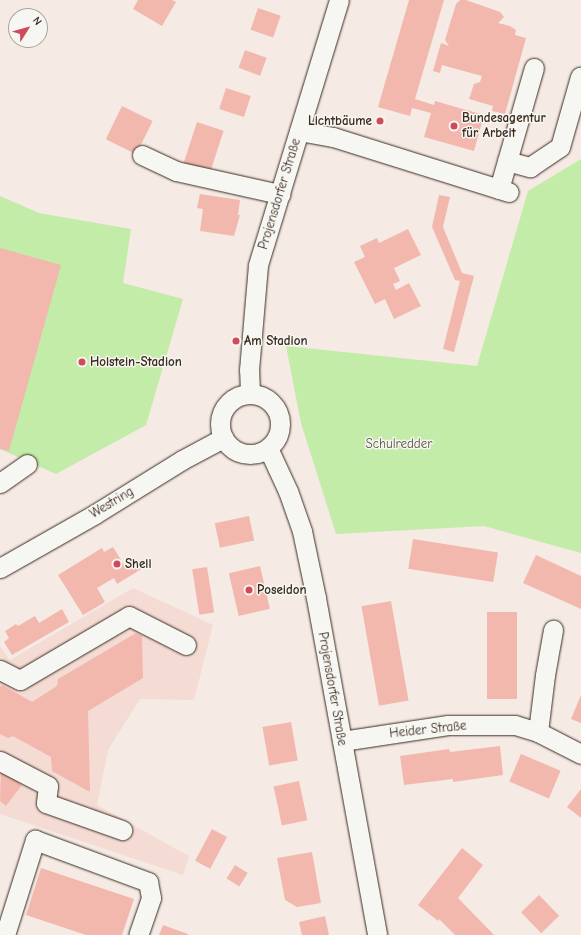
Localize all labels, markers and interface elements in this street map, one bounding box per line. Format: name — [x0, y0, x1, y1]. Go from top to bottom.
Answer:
north arrow — [8, 8, 48, 48]
text: N — [30, 14, 45, 28]
place label: Bundesagentur für Arbeit — [462, 111, 546, 142]
place label: Lichtbäume — [308, 113, 372, 129]
marker: Lichtbäume — [375, 116, 385, 126]
marker: Bundesagentur für Arbeit — [449, 121, 459, 131]
street label: Projensdorfer Straße — [256, 137, 304, 251]
place label: Am Stadion — [244, 333, 308, 349]
marker: Am Stadion — [231, 336, 241, 346]
place label: Holstein-Stadion — [90, 354, 182, 370]
marker: Holstein-Stadion — [77, 357, 87, 367]
park label: Schulredder — [366, 436, 432, 452]
street label: Westring — [87, 484, 137, 522]
place label: Shell — [125, 556, 151, 572]
marker: Shell — [112, 559, 122, 569]
place label: Poseidon — [257, 582, 307, 598]
marker: Poseidon — [244, 585, 254, 595]
street label: Projensdorfer Straße — [314, 631, 350, 747]
street label: Heider Straße — [389, 718, 467, 742]

